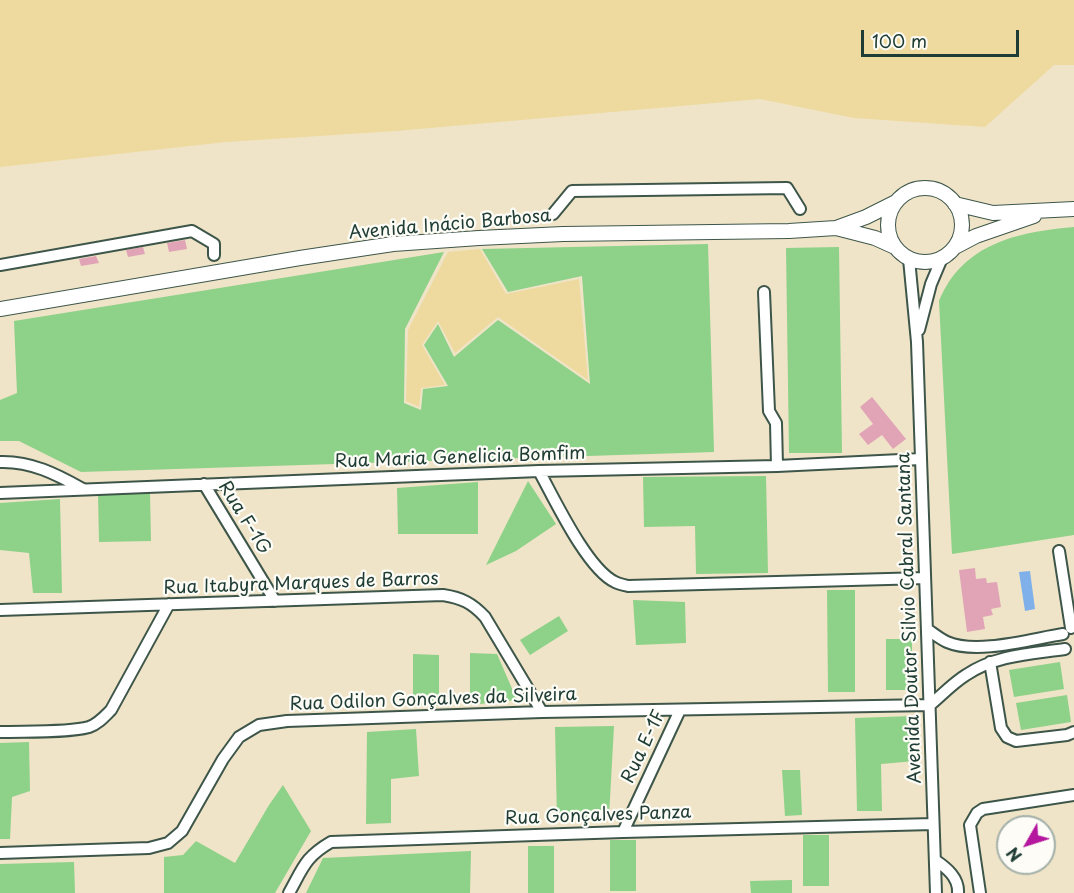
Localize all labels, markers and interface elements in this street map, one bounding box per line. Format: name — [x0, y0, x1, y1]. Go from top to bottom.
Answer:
scale bar — [864, 18, 1022, 56]
text: 100 m — [872, 27, 927, 54]
street label: Avenida Inácio Barbosa — [348, 205, 552, 245]
street label: Rua Maria Genelicia Bomfim — [334, 443, 586, 473]
street label: Avenida Doutor Silvio Cabral Santana — [893, 452, 927, 784]
street label: Rua F-1G — [213, 478, 275, 558]
street label: Rua Itabyra Marques de Barros — [163, 568, 439, 600]
street label: Rua Odilon Gonçalves da Silveira — [289, 684, 577, 716]
street label: Rua E-1F — [618, 707, 670, 787]
street label: Rua Gonçalves Panza — [504, 802, 692, 830]
north arrow — [996, 815, 1056, 875]
text: N — [1000, 843, 1027, 868]

